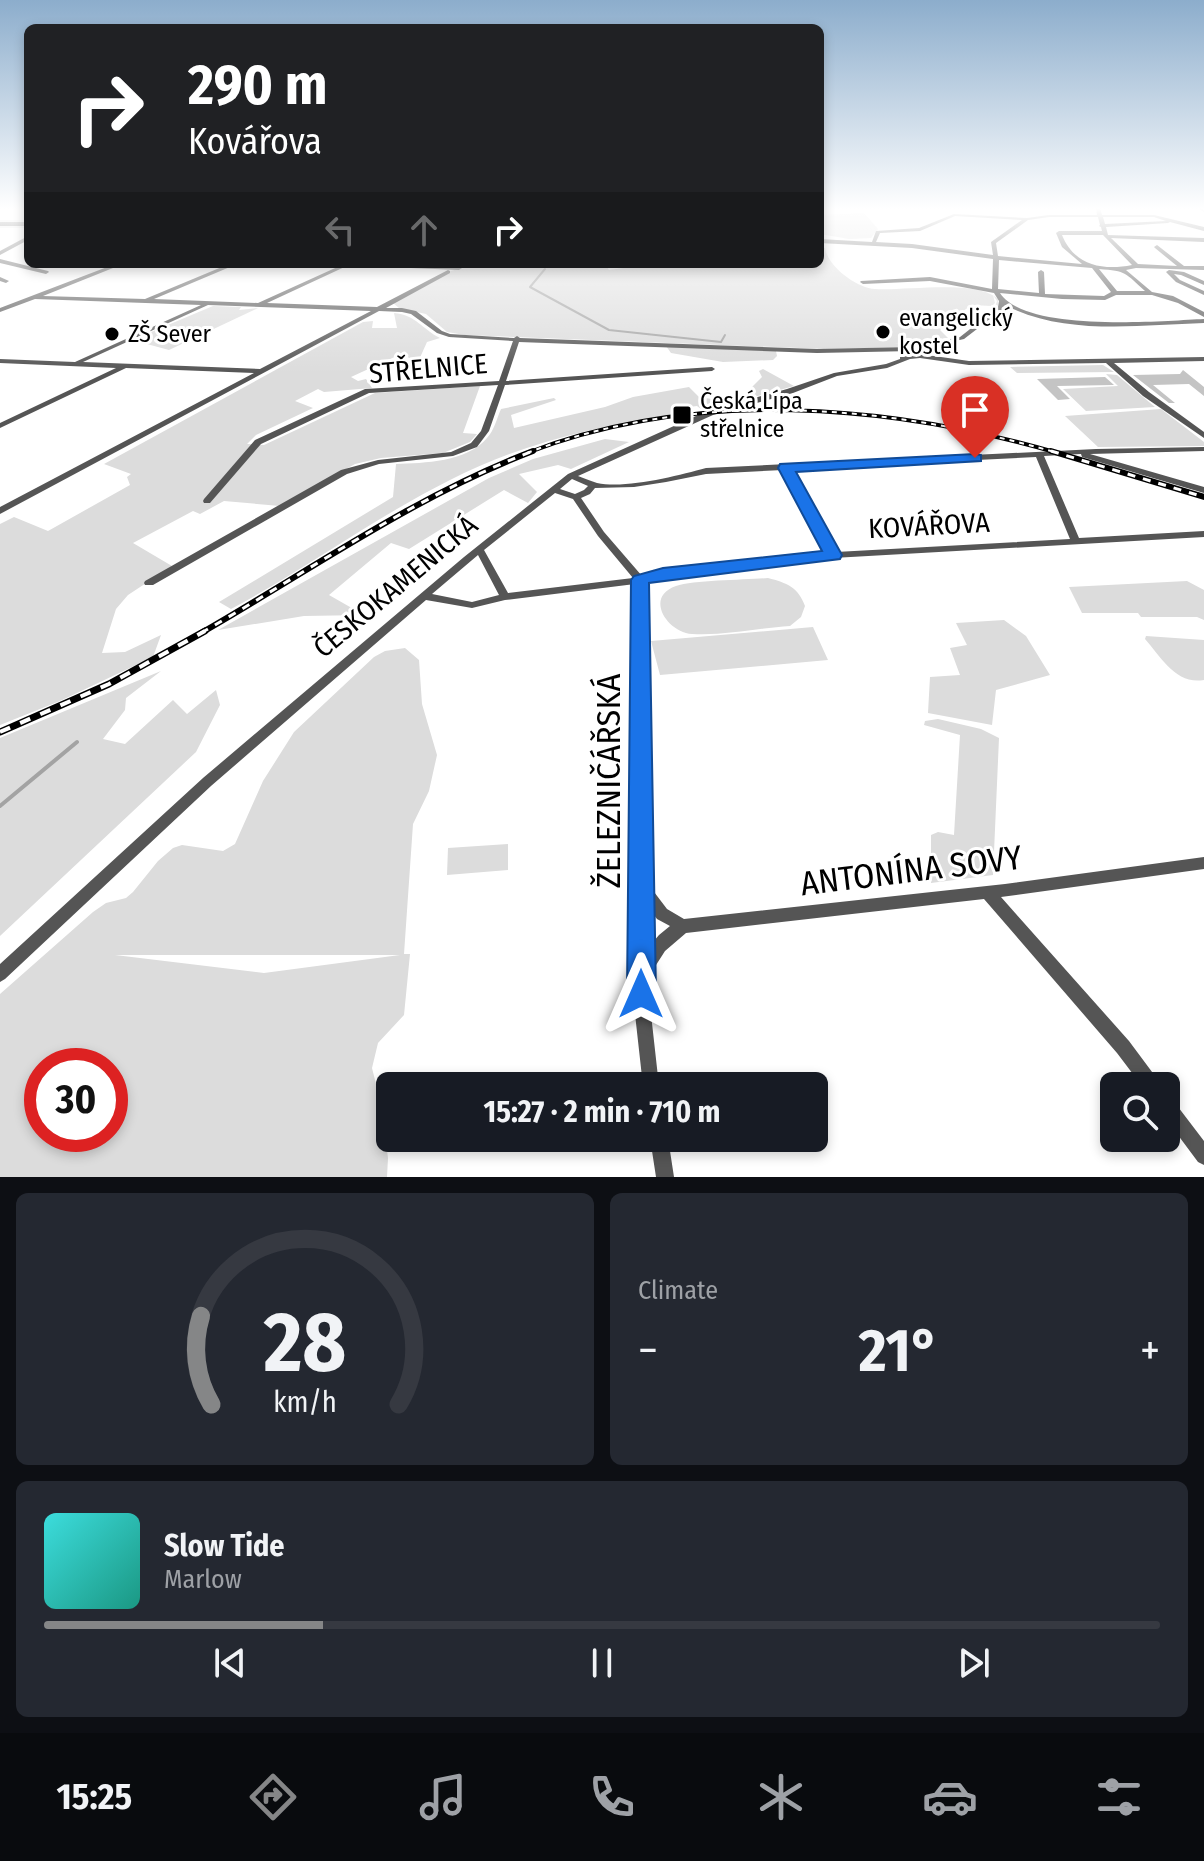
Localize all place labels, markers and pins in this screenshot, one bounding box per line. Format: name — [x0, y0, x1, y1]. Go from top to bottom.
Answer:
place label: evangelický kostel — [899, 304, 1013, 360]
place label: ZŠ Sever — [128, 319, 212, 348]
marker: evangelický kostel — [874, 323, 892, 341]
marker: ZŠ Sever — [103, 325, 121, 343]
pin — [941, 376, 1009, 458]
place label: Česká Lípa střelnice — [700, 386, 803, 443]
marker: Česká Lípa střelnice — [671, 404, 693, 426]

